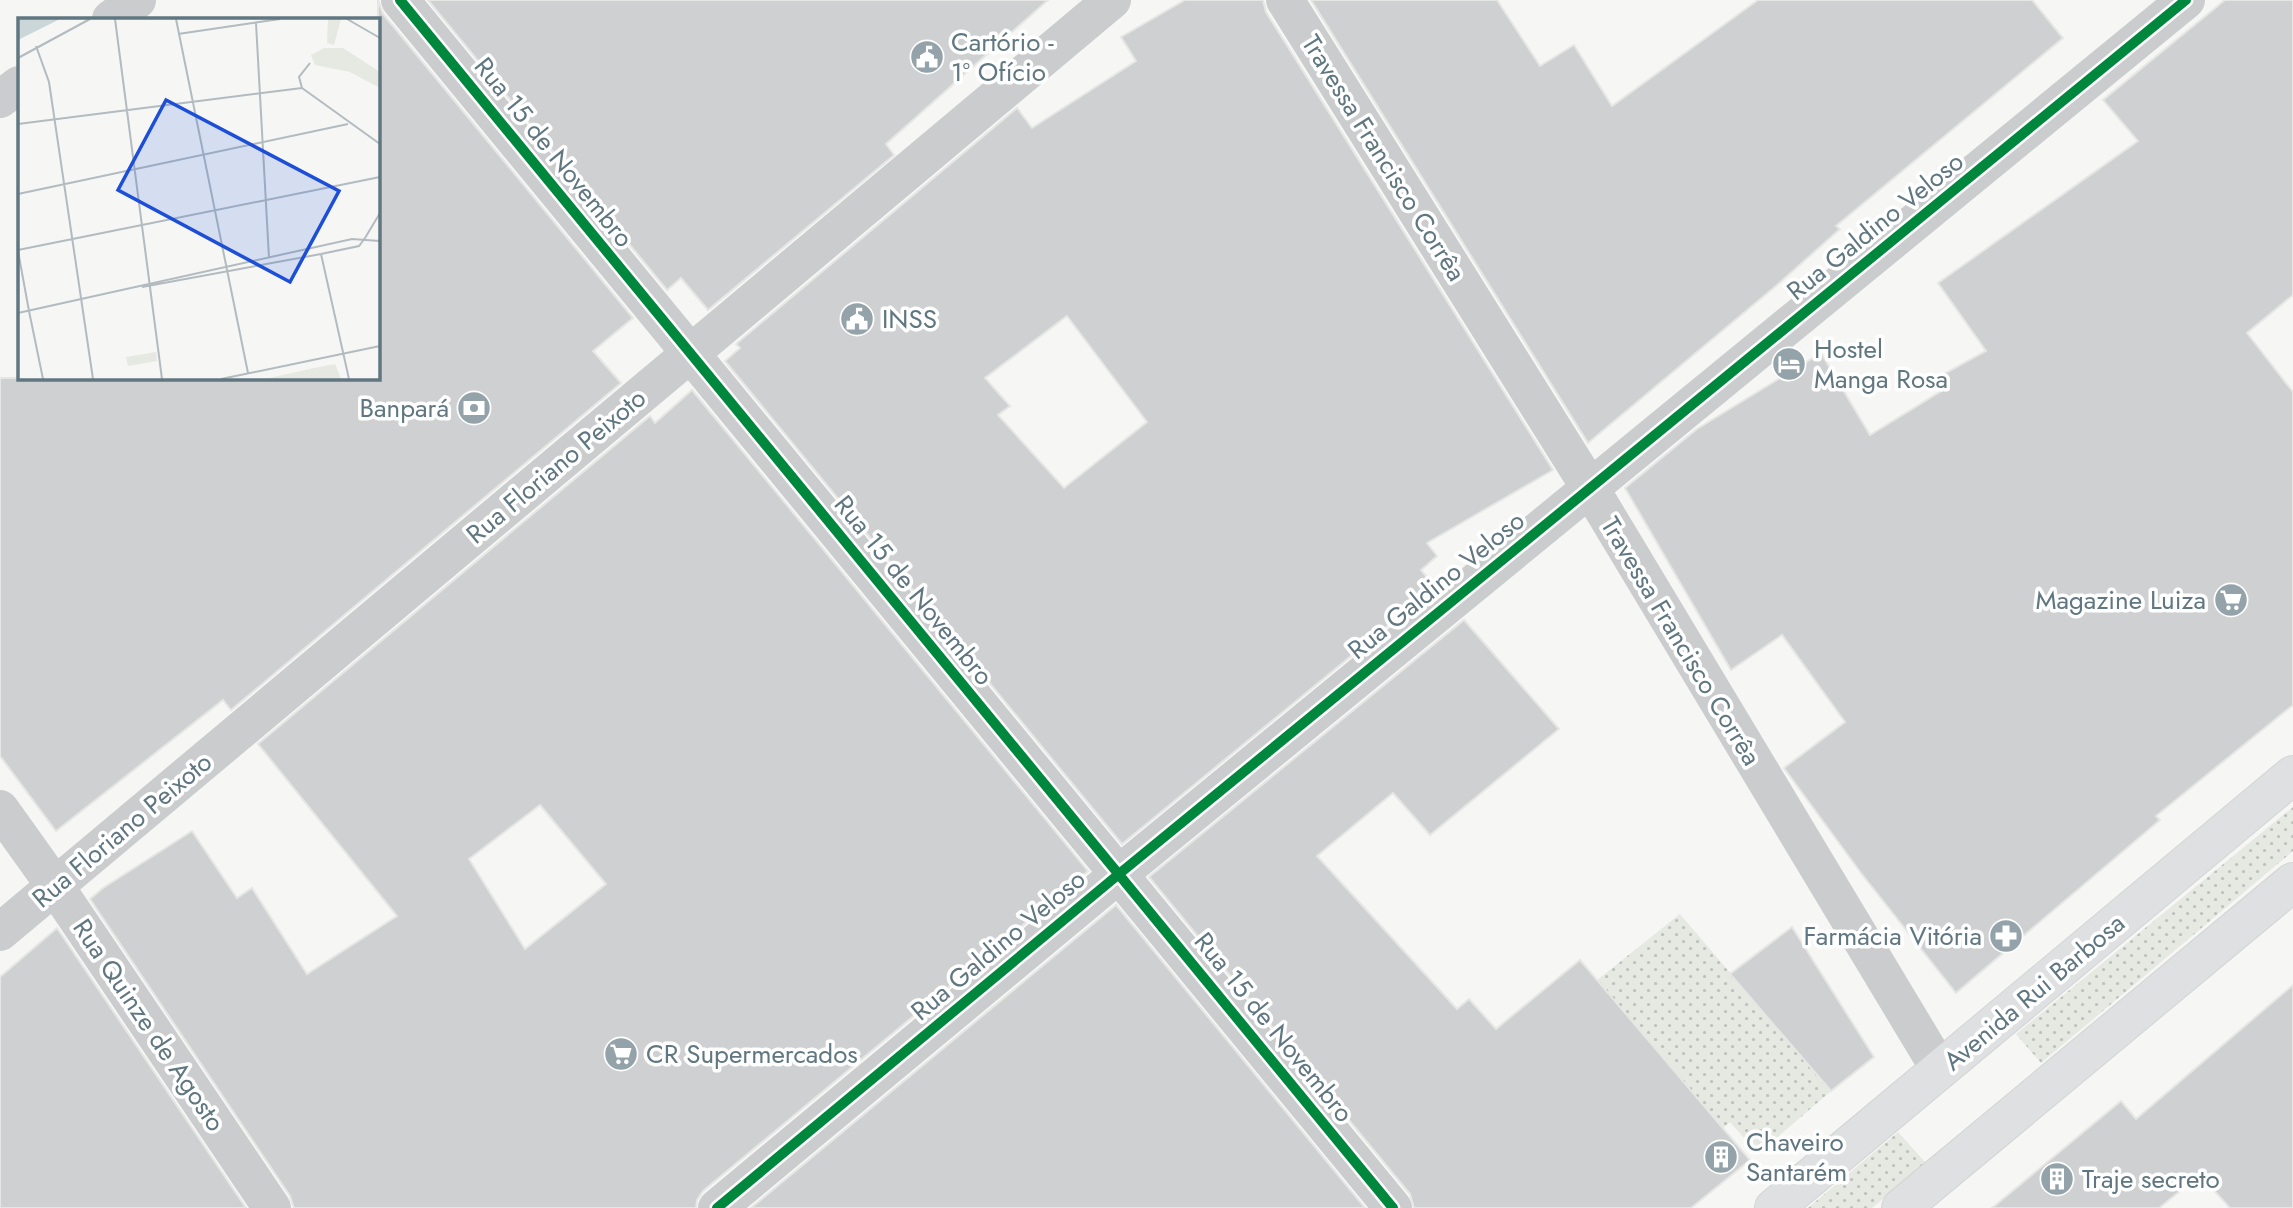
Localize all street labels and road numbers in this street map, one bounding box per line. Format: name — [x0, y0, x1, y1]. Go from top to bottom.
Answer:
street label: Travessa Francisco Corrêa — [1293, 28, 1475, 288]
street label: Rua 15 de Novembro — [465, 49, 643, 255]
street label: Rua Galdino Veloso — [1778, 143, 1972, 309]
street label: Rua Floriano Peixoto — [458, 379, 654, 553]
street label: Rua 15 de Novembro — [825, 487, 1003, 693]
street label: Rua Galdino Veloso — [1339, 502, 1533, 668]
street label: Travessa Francisco Corrêa — [1592, 509, 1770, 773]
street label: Rua Floriano Peixoto — [24, 743, 220, 917]
street label: Rua Galdino Veloso — [902, 860, 1094, 1030]
street label: Avenida Rui Barbosa — [1935, 905, 2133, 1079]
street label: Rua Quinze de Agosto — [64, 911, 234, 1139]
street label: Rua 15 de Novembro — [1185, 924, 1363, 1130]

